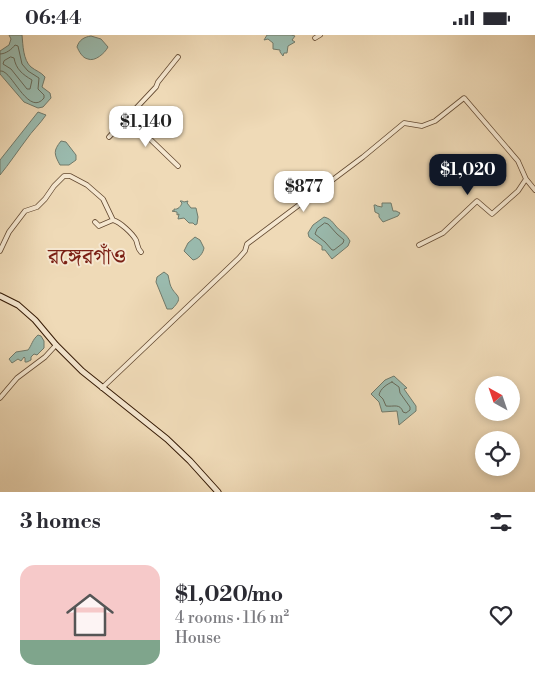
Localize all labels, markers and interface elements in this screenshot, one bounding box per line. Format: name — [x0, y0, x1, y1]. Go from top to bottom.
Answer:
text: 06:44 — [25, 6, 82, 30]
pin: $1,140 — [105, 105, 187, 148]
text: $1,140 — [120, 112, 172, 132]
pin: $1,020 — [427, 154, 509, 196]
text: $1,020 — [440, 160, 496, 180]
pin: $877 — [274, 171, 334, 213]
text: $877 — [285, 177, 323, 197]
district label: রঙ্গেরগাঁও — [47, 243, 126, 271]
north arrow — [475, 376, 520, 421]
map controls — [475, 376, 520, 476]
button: locate — [475, 431, 520, 476]
icon: filters — [487, 508, 515, 536]
text: 3 homes — [20, 509, 101, 535]
text: $1,020/mo — [175, 582, 283, 608]
icon: home — [60, 585, 120, 645]
icon: heart — [487, 601, 515, 629]
text: 4 rooms · 116 m² — [175, 608, 289, 628]
text: House — [175, 628, 221, 648]

